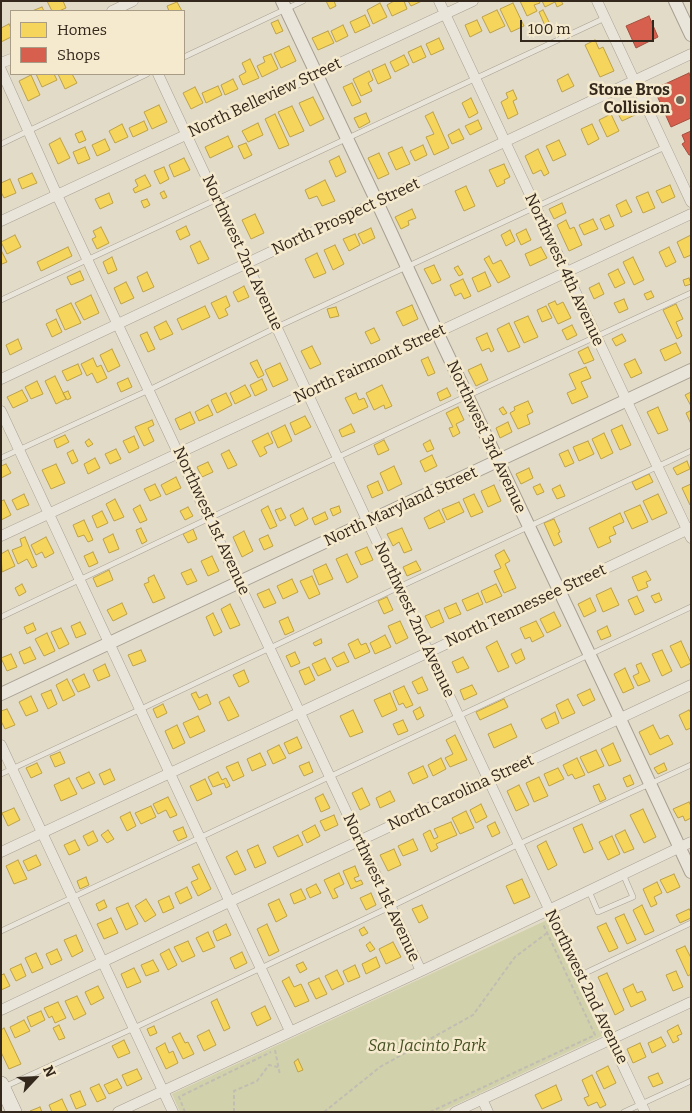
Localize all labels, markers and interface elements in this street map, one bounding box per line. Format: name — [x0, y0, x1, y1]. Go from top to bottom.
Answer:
legend — [10, 10, 185, 75]
scale bar — [522, 10, 656, 42]
text: 100 m — [528, 20, 571, 38]
text: Homes — [57, 21, 107, 39]
text: Shops — [57, 46, 100, 64]
street label: North Belleview Street — [185, 54, 345, 142]
place label: Stone Bros Collision — [589, 81, 670, 119]
marker: Stone Bros Collision — [674, 94, 686, 106]
street label: Northwest 2nd Avenue — [197, 172, 287, 334]
street label: North Prospect Street — [269, 174, 423, 260]
street label: Northwest 4th Avenue — [520, 191, 608, 349]
street label: North Fairmont Street — [291, 320, 449, 408]
street label: Northwest 3rd Avenue — [442, 358, 530, 516]
street label: Northwest 1st Avenue — [168, 444, 254, 598]
street label: North Maryland Street — [321, 463, 481, 551]
street label: Northwest 2nd Avenue — [369, 539, 459, 701]
street label: North Tennessee Street — [443, 560, 609, 652]
street label: North Carolina Street — [385, 751, 537, 835]
street label: Northwest 1st Avenue — [338, 811, 424, 965]
street label: Northwest 2nd Avenue — [540, 907, 632, 1067]
park label: San Jacinto Park — [368, 1037, 486, 1057]
north arrow — [10, 1053, 60, 1103]
text: N — [39, 1063, 59, 1080]

